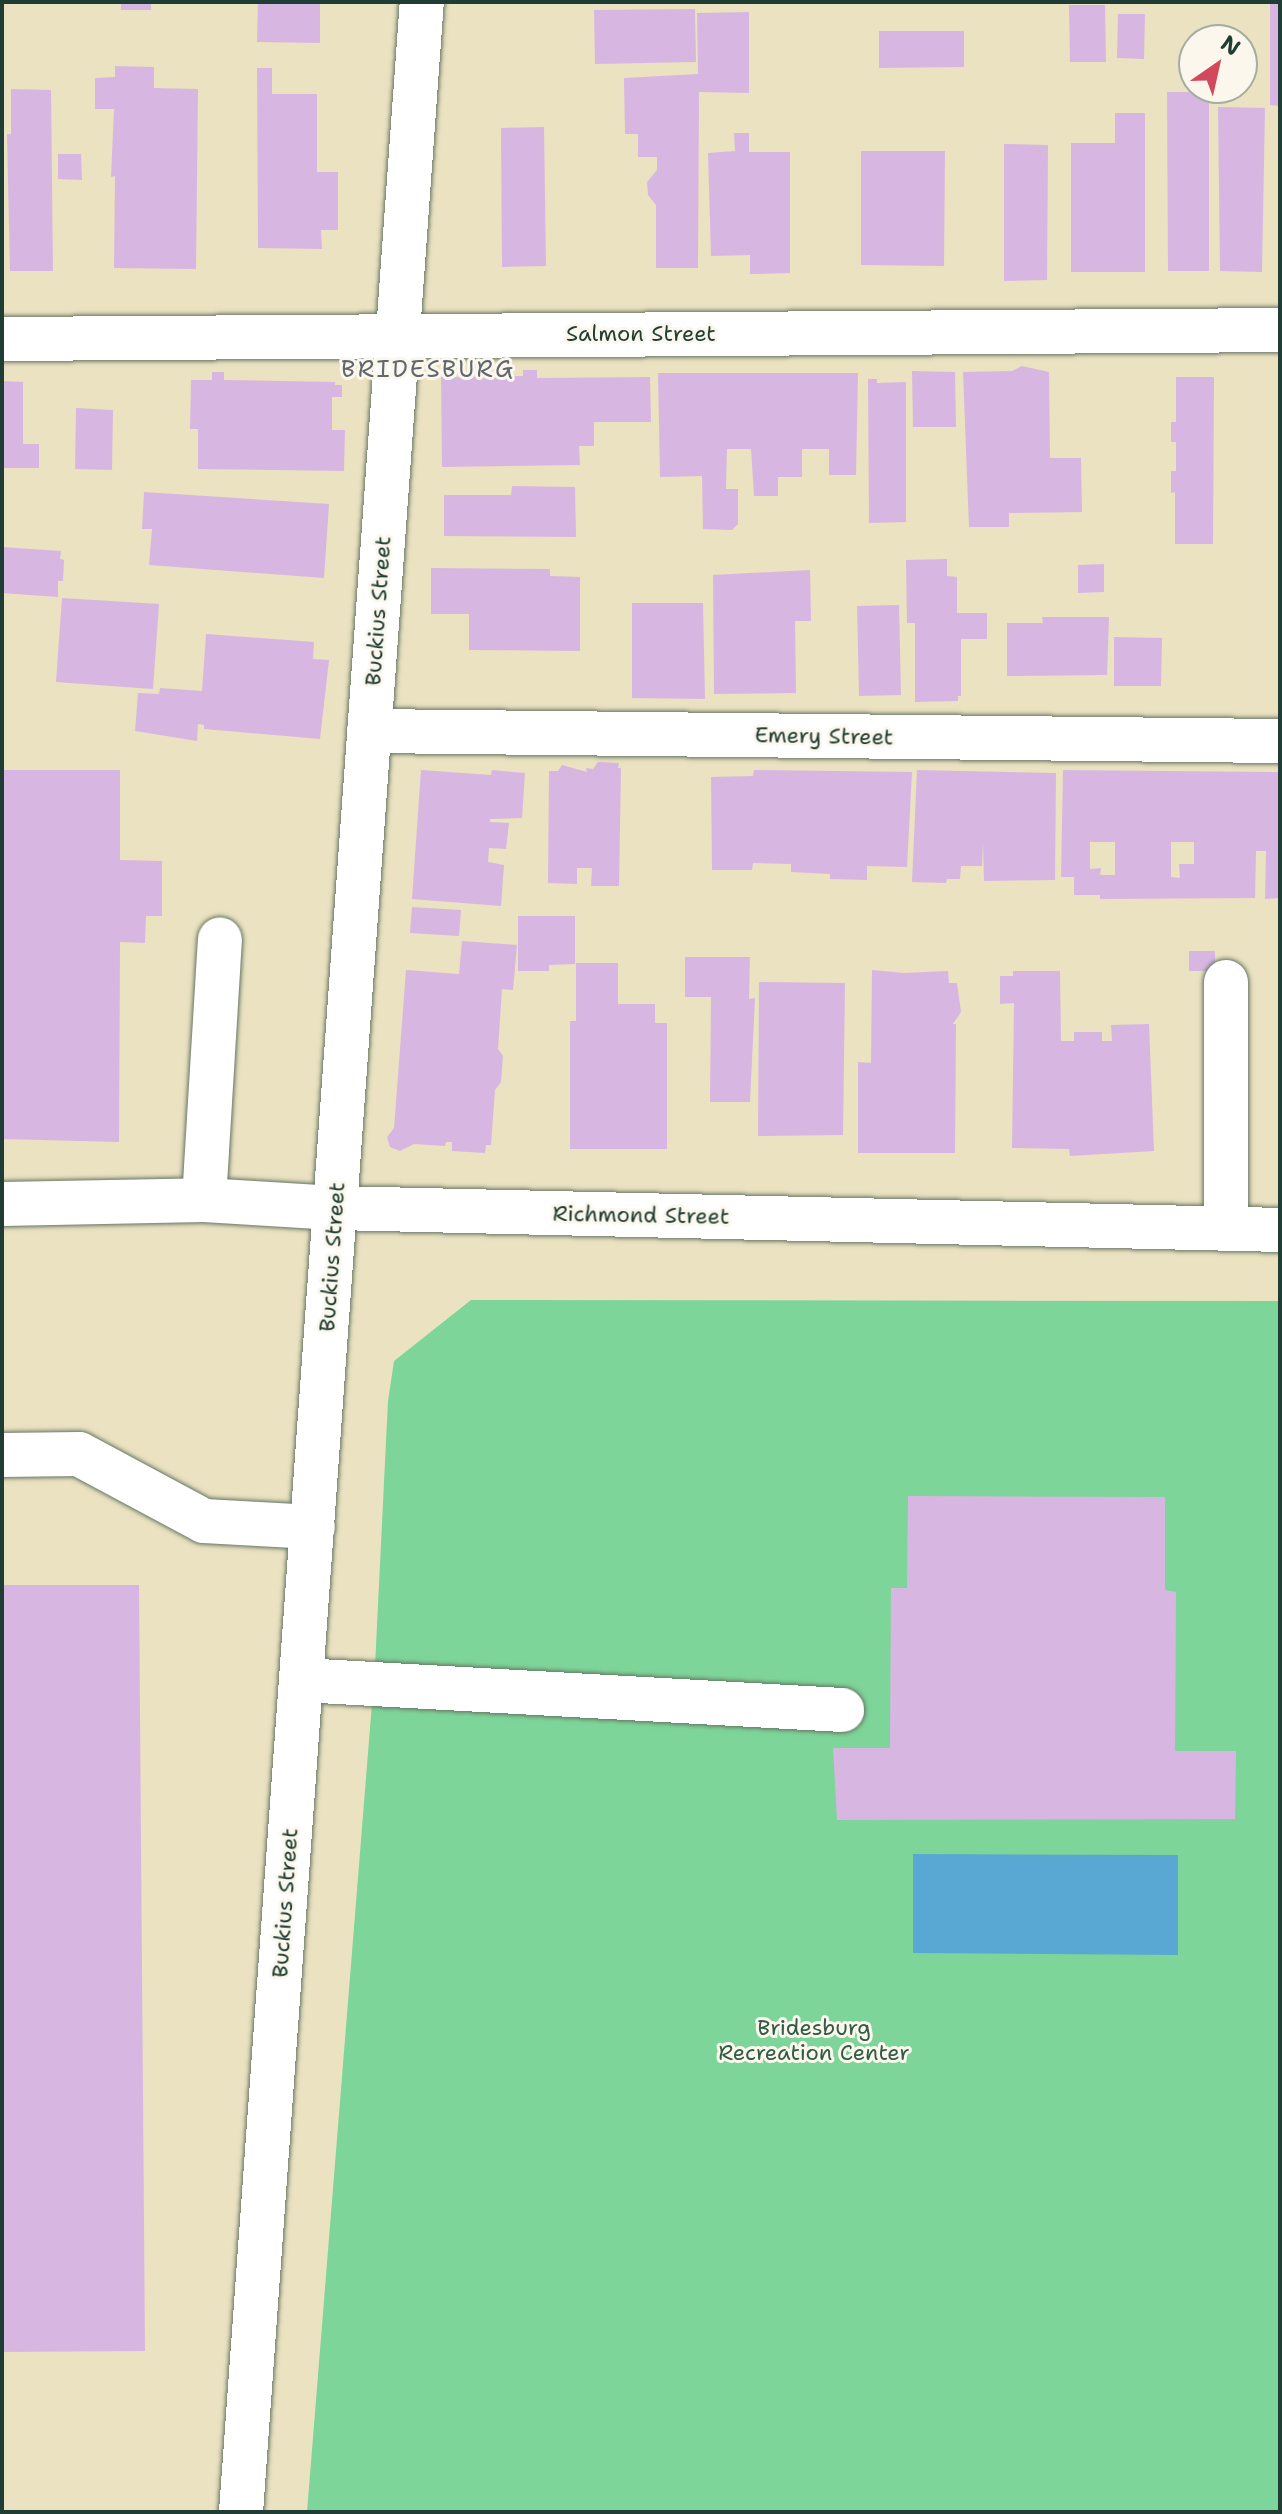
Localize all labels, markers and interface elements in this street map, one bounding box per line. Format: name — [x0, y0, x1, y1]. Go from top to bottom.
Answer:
north arrow — [1178, 24, 1258, 104]
text: N — [1215, 28, 1246, 62]
street label: Salmon Street — [566, 321, 716, 347]
district label: BRIDESBURG — [341, 356, 515, 384]
street label: Buckius Street — [360, 535, 396, 687]
street label: Emery Street — [754, 722, 894, 750]
street label: Buckius Street — [314, 1181, 350, 1333]
street label: Richmond Street — [552, 1200, 730, 1230]
street label: Buckius Street — [267, 1827, 303, 1979]
park label: Bridesburg Recreation Center — [718, 2014, 910, 2066]

